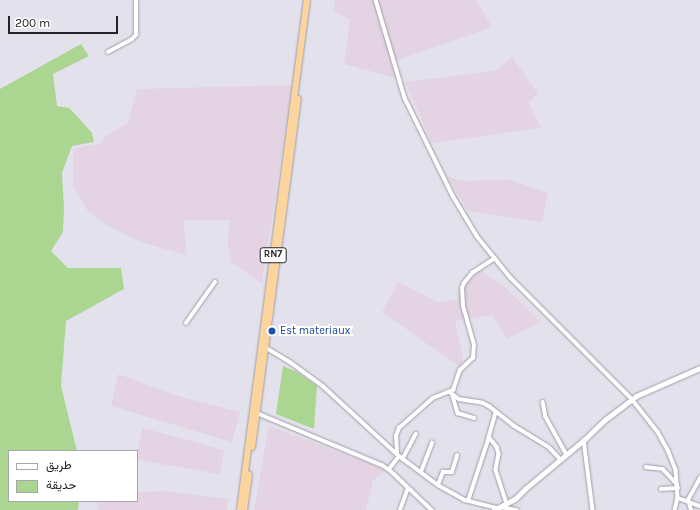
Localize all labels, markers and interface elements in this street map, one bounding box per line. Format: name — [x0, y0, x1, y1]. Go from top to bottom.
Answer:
scale bar — [10, 8, 120, 34]
text: 200 m — [15, 16, 50, 30]
road number: RN7 — [259, 247, 287, 263]
place label: Est materiaux — [280, 324, 350, 338]
marker: Est materiaux — [267, 326, 277, 336]
legend — [8, 450, 138, 502]
text: طريق — [46, 458, 71, 472]
text: حديقة — [46, 478, 76, 492]

